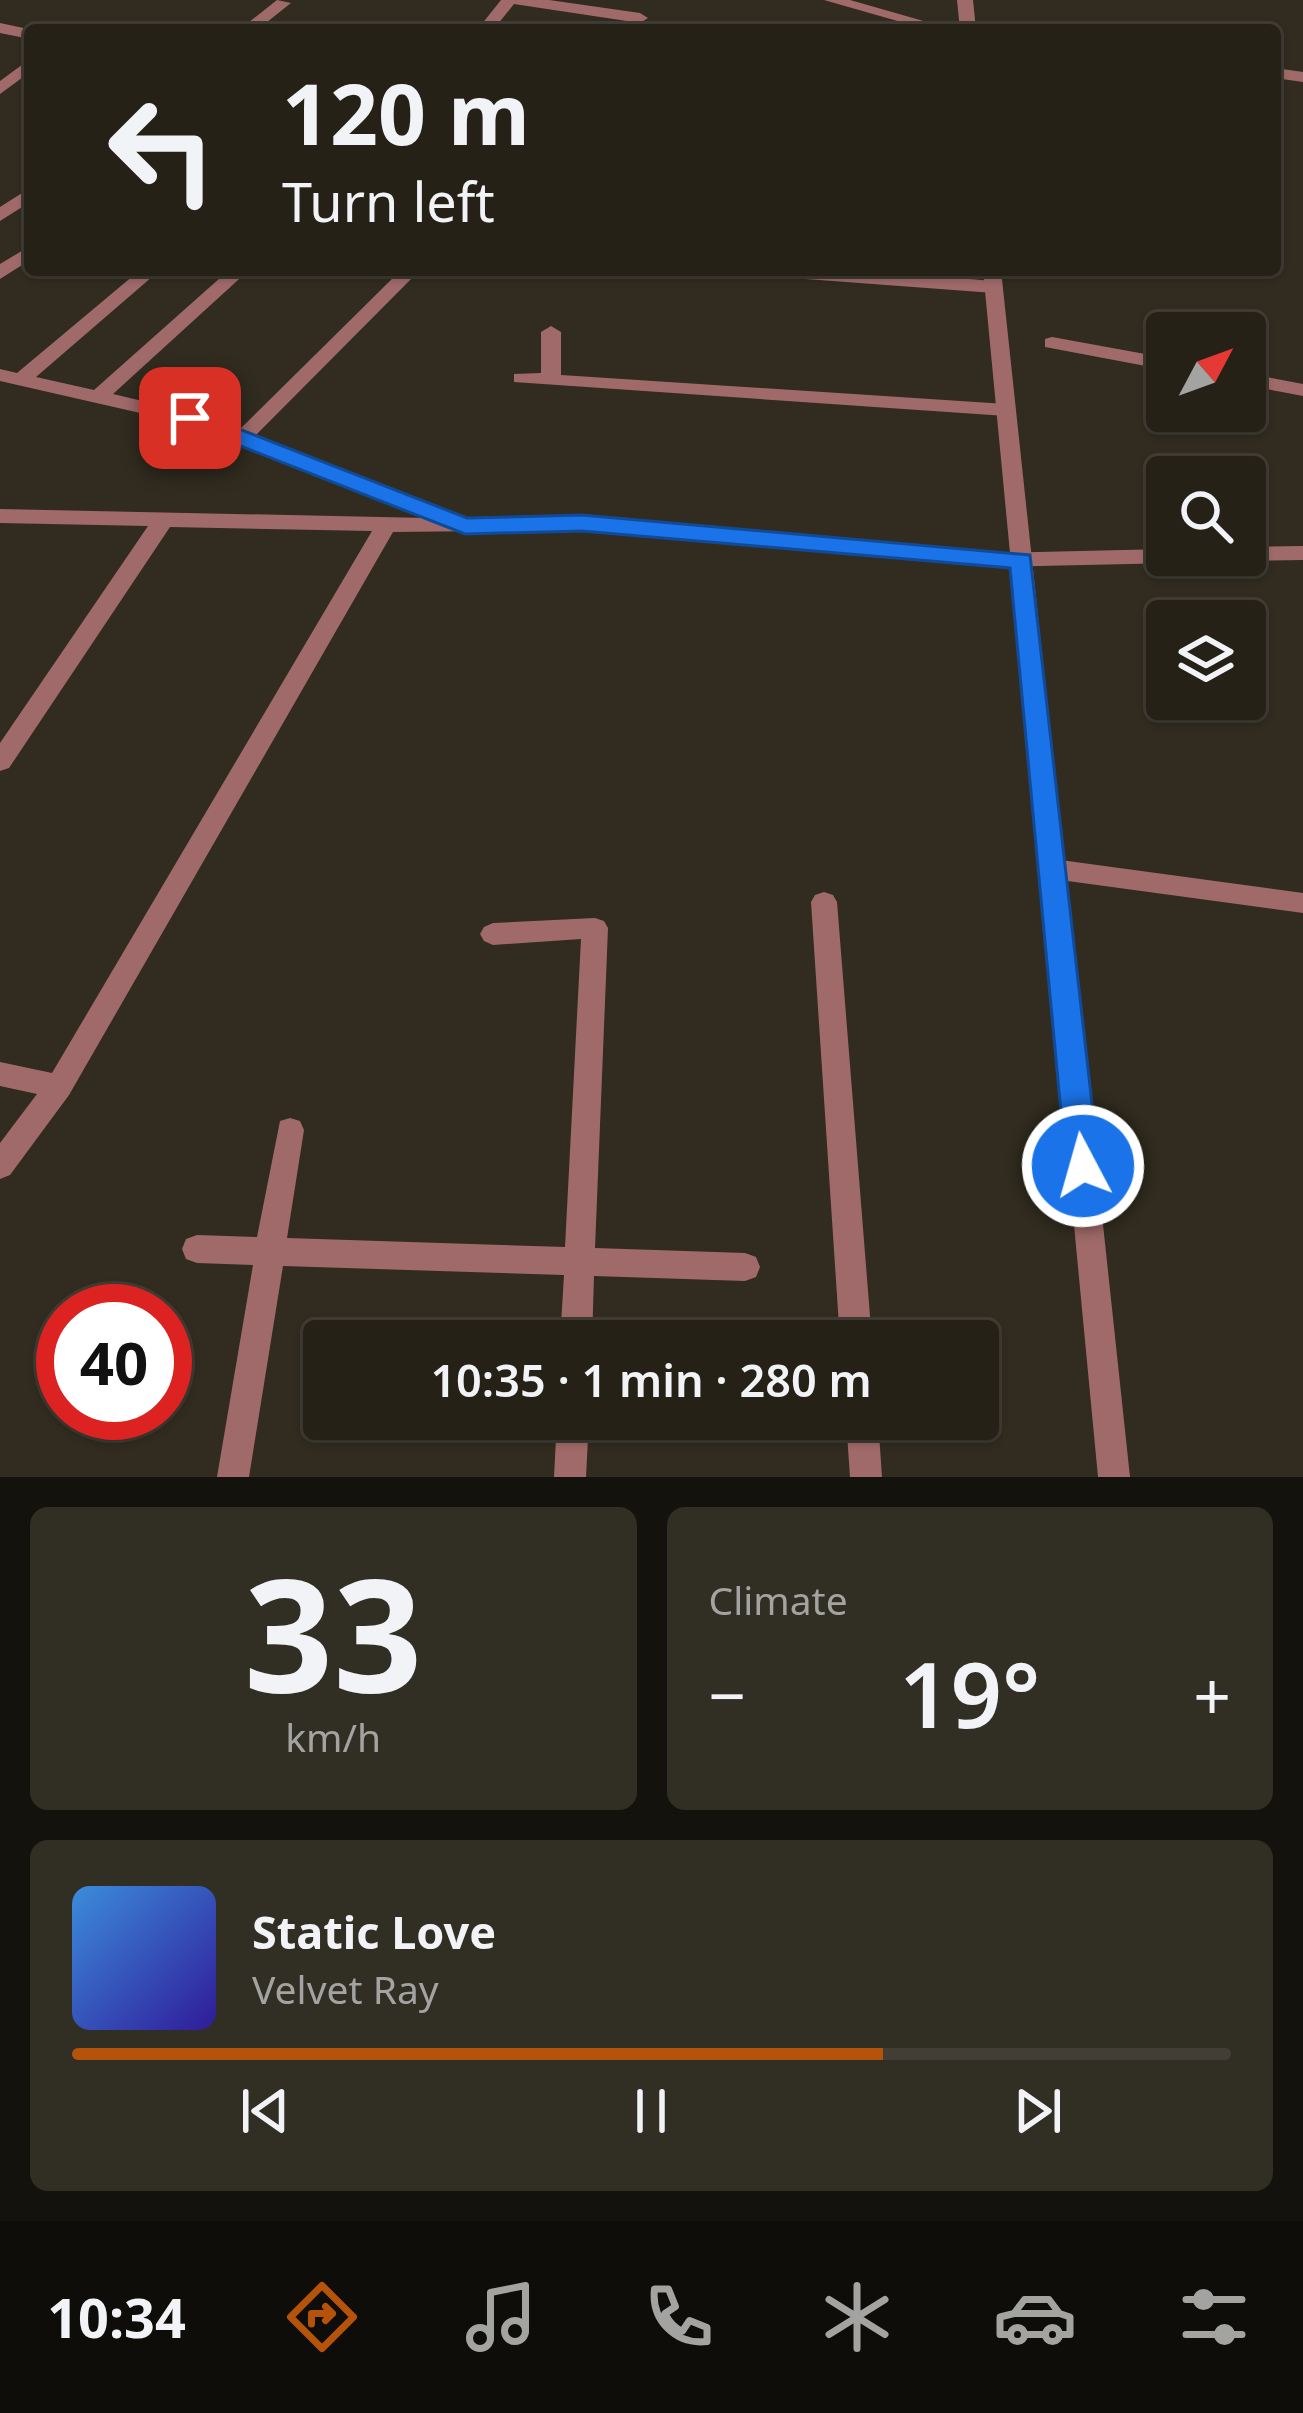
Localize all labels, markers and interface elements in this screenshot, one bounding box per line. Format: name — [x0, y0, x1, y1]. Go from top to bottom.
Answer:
text: 120 m — [282, 55, 530, 170]
icon: left — [84, 72, 240, 228]
text: Turn left — [282, 164, 495, 238]
north arrow — [1146, 312, 1266, 432]
map controls — [1146, 312, 1266, 720]
pin — [139, 367, 241, 469]
icon: arrive — [157, 385, 223, 451]
button: search — [1146, 456, 1266, 576]
button: layers — [1146, 600, 1266, 720]
position arrow — [1020, 1103, 1146, 1229]
speed limit sign: 40 — [36, 1284, 192, 1440]
text: 10:35 · 1 min · 280 m — [430, 1349, 872, 1410]
text: 33 — [244, 1525, 422, 1738]
text: Climate — [709, 1573, 848, 1626]
text: 19° — [899, 1632, 1040, 1754]
text: − — [709, 1649, 746, 1739]
text: + — [1193, 1649, 1231, 1739]
text: km/h — [285, 1710, 381, 1763]
text: Static Love — [252, 1901, 496, 1962]
text: Velvet Ray — [252, 1962, 439, 2015]
icon: previous — [232, 2078, 298, 2144]
icon: pause — [618, 2078, 684, 2144]
icon: next — [1005, 2078, 1071, 2144]
icon: directions — [280, 2275, 364, 2359]
icon: music — [459, 2275, 543, 2359]
icon: phone — [637, 2275, 721, 2359]
icon: climate — [815, 2275, 899, 2359]
icon: car — [993, 2275, 1077, 2359]
icon: filters — [1172, 2275, 1256, 2359]
text: 10:34 — [47, 2280, 186, 2354]

